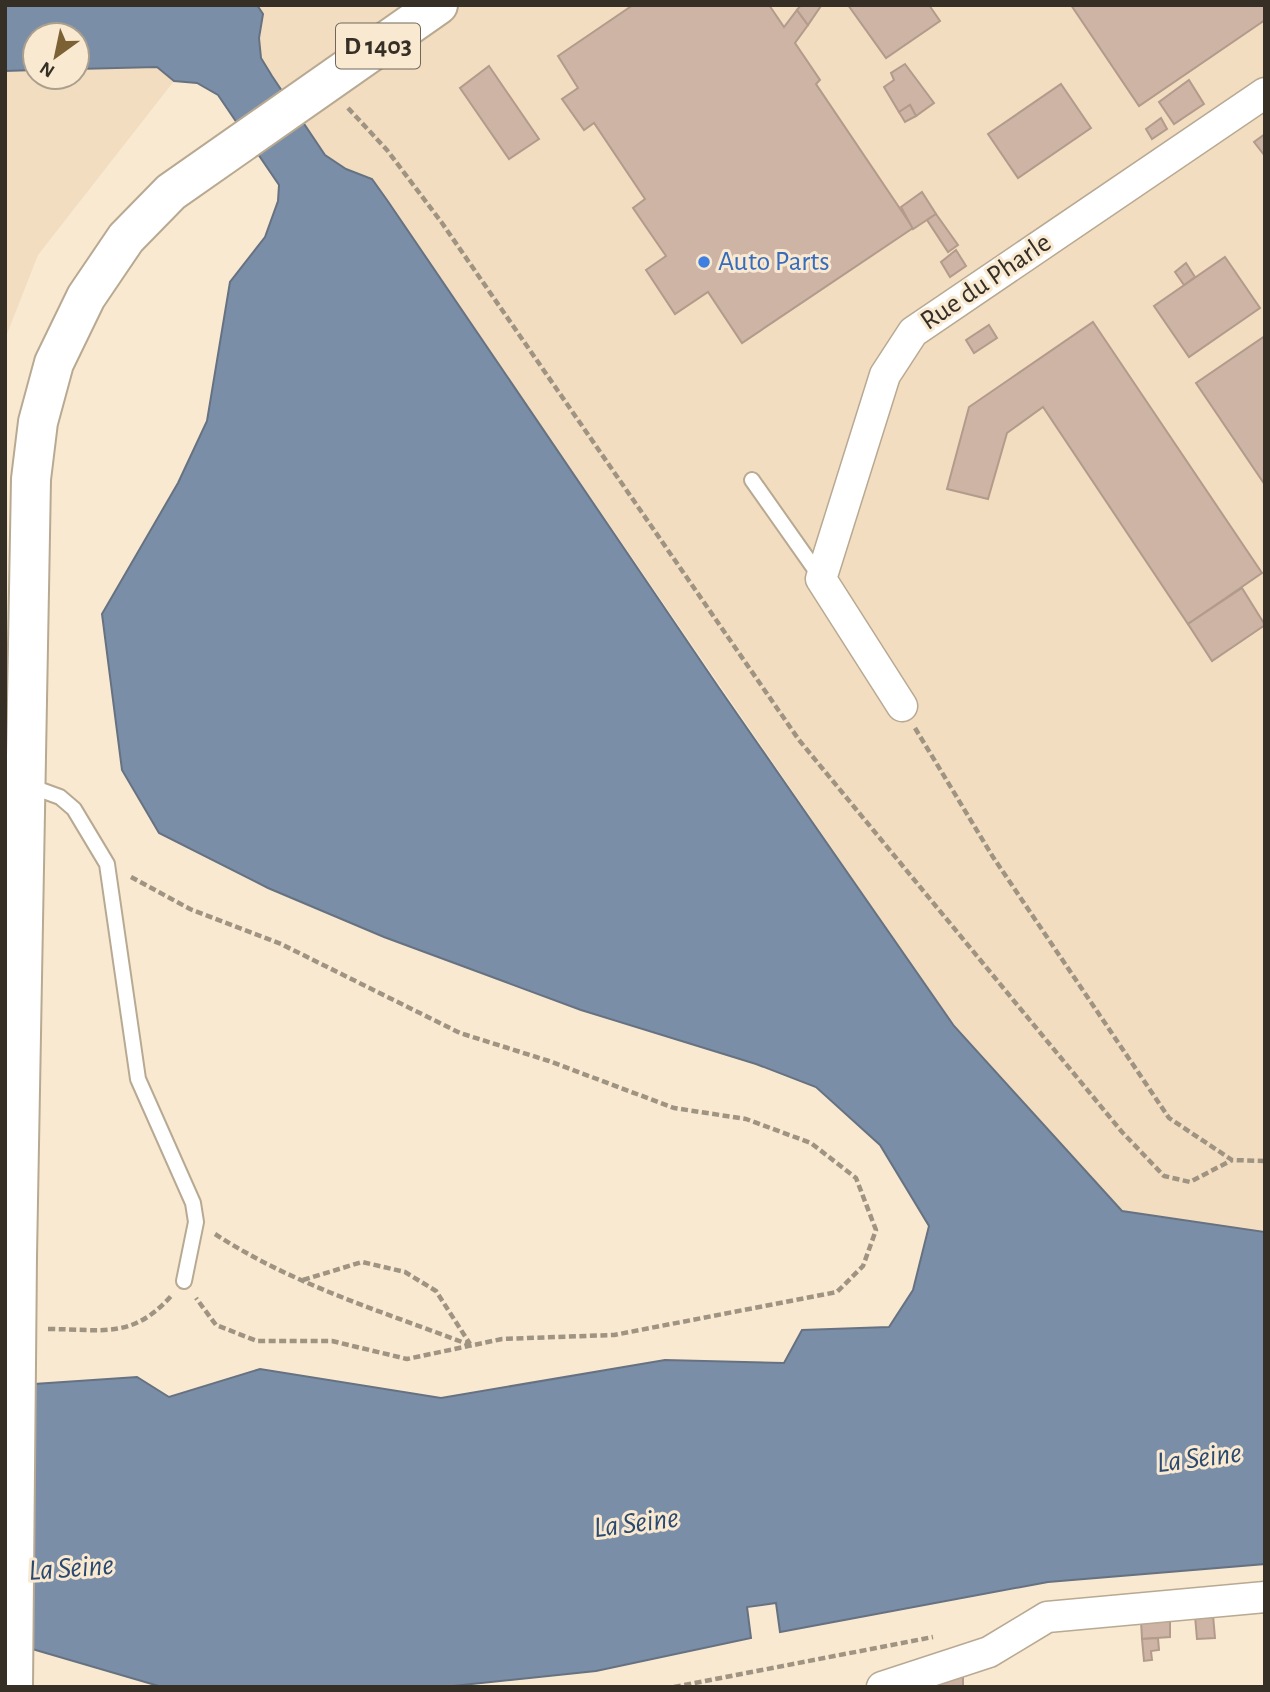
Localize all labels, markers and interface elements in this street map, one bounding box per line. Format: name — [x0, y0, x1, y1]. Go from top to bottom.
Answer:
north arrow — [21, 21, 91, 91]
road number: D 1403 — [336, 23, 420, 68]
text: N — [37, 57, 58, 81]
street label: Rue du Pharle — [916, 228, 1056, 336]
place label: Auto Parts — [718, 248, 830, 276]
marker: Auto Parts — [696, 254, 712, 270]
water label: La Seine — [1155, 1438, 1243, 1478]
water label: La Seine — [592, 1503, 680, 1543]
water label: La Seine — [27, 1550, 115, 1586]

